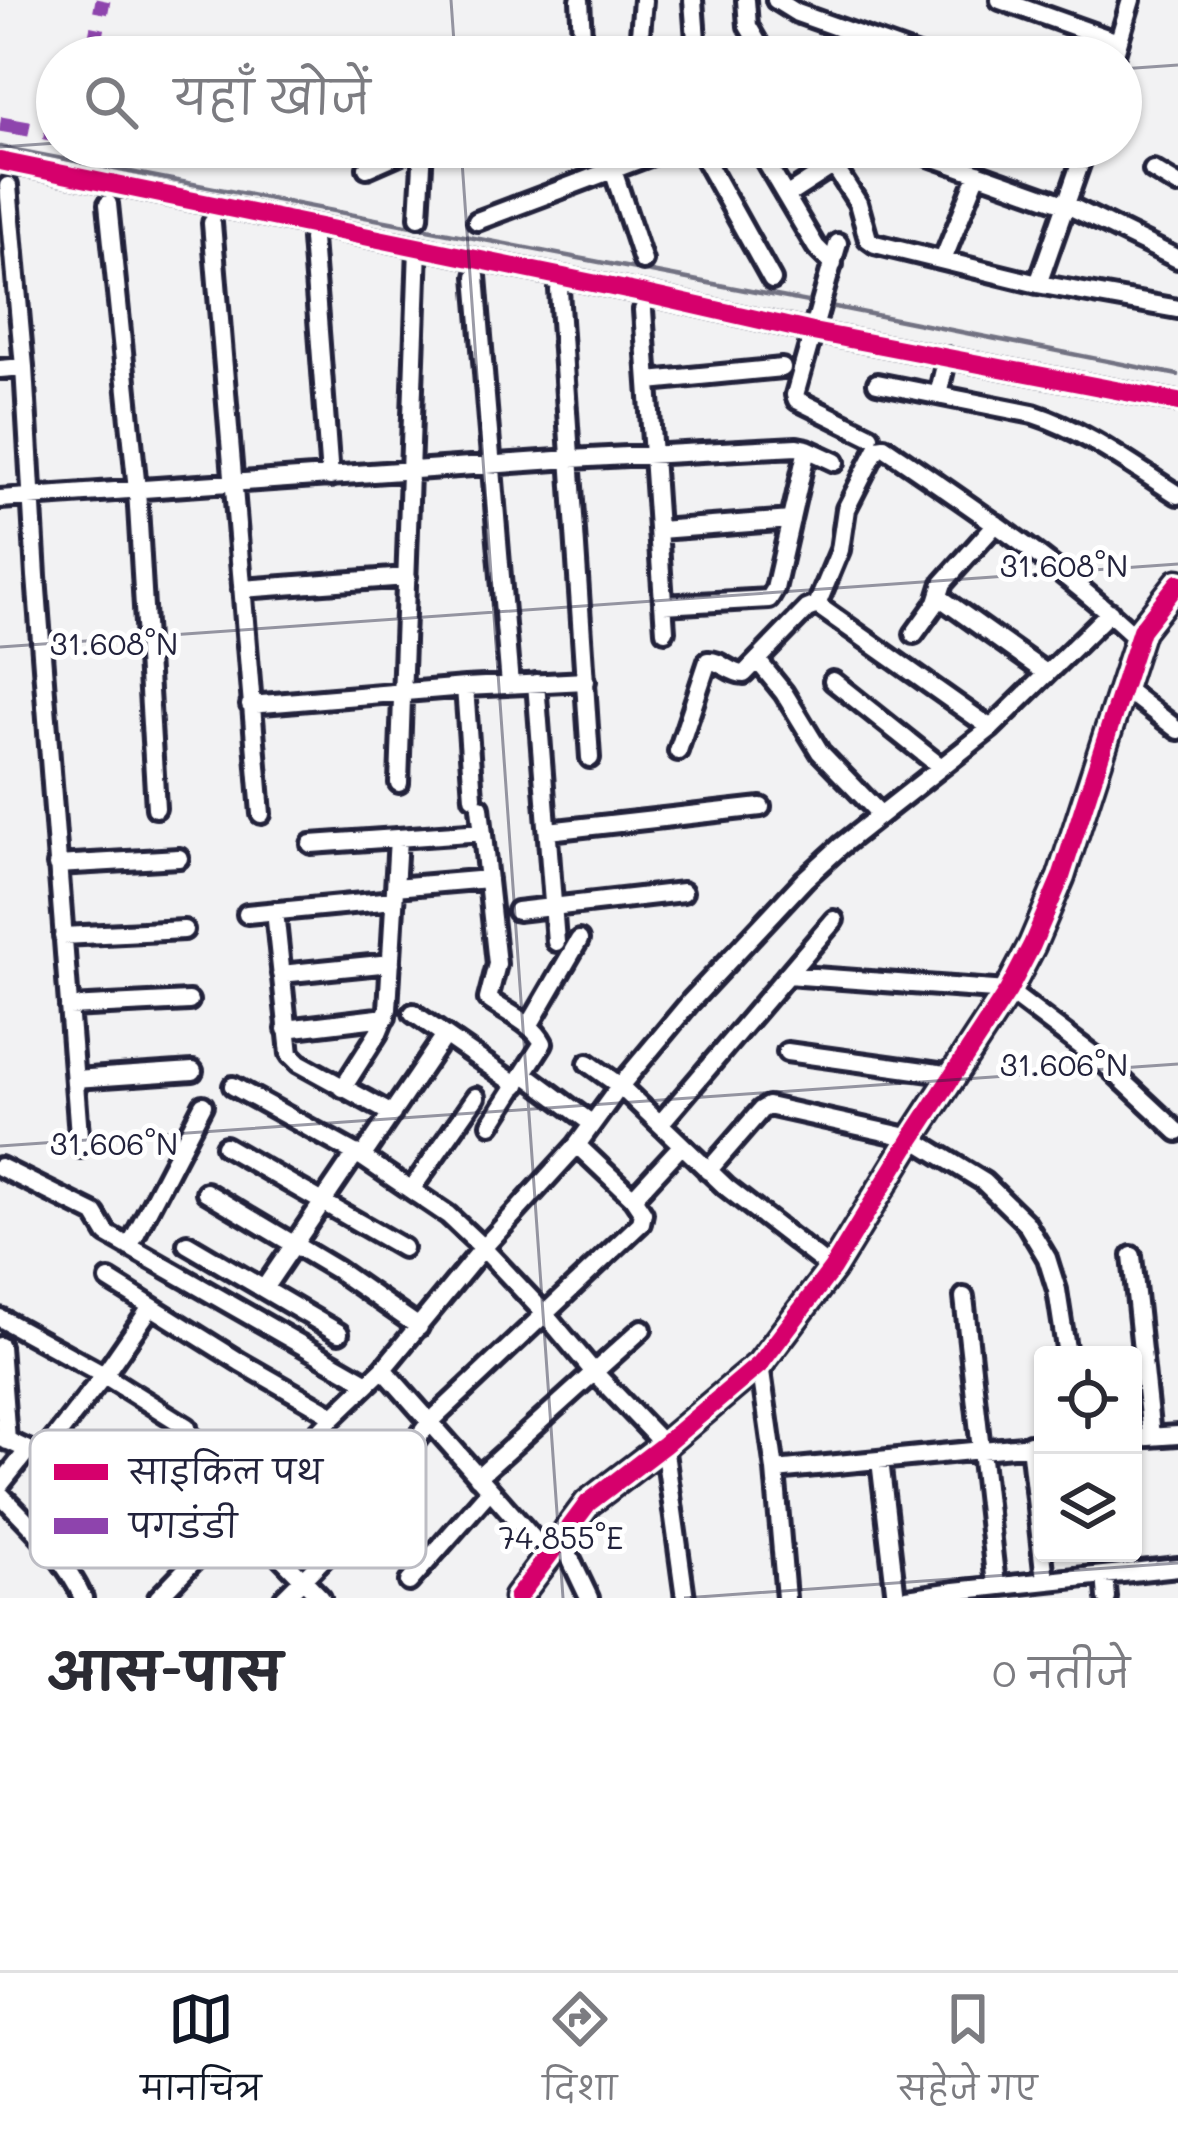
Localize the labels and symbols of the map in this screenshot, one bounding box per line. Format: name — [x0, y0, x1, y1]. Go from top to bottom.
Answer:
text: 31.608°N — [1000, 545, 1128, 585]
text: 31.608°N — [50, 623, 178, 663]
text: 31.606°N — [1000, 1044, 1128, 1084]
text: 31.606°N — [50, 1123, 178, 1163]
legend — [30, 1430, 426, 1568]
text: साइकिल पथ — [127, 1448, 325, 1492]
text: पगडंडी — [127, 1502, 239, 1546]
text: 74.855°E — [498, 1517, 624, 1557]

